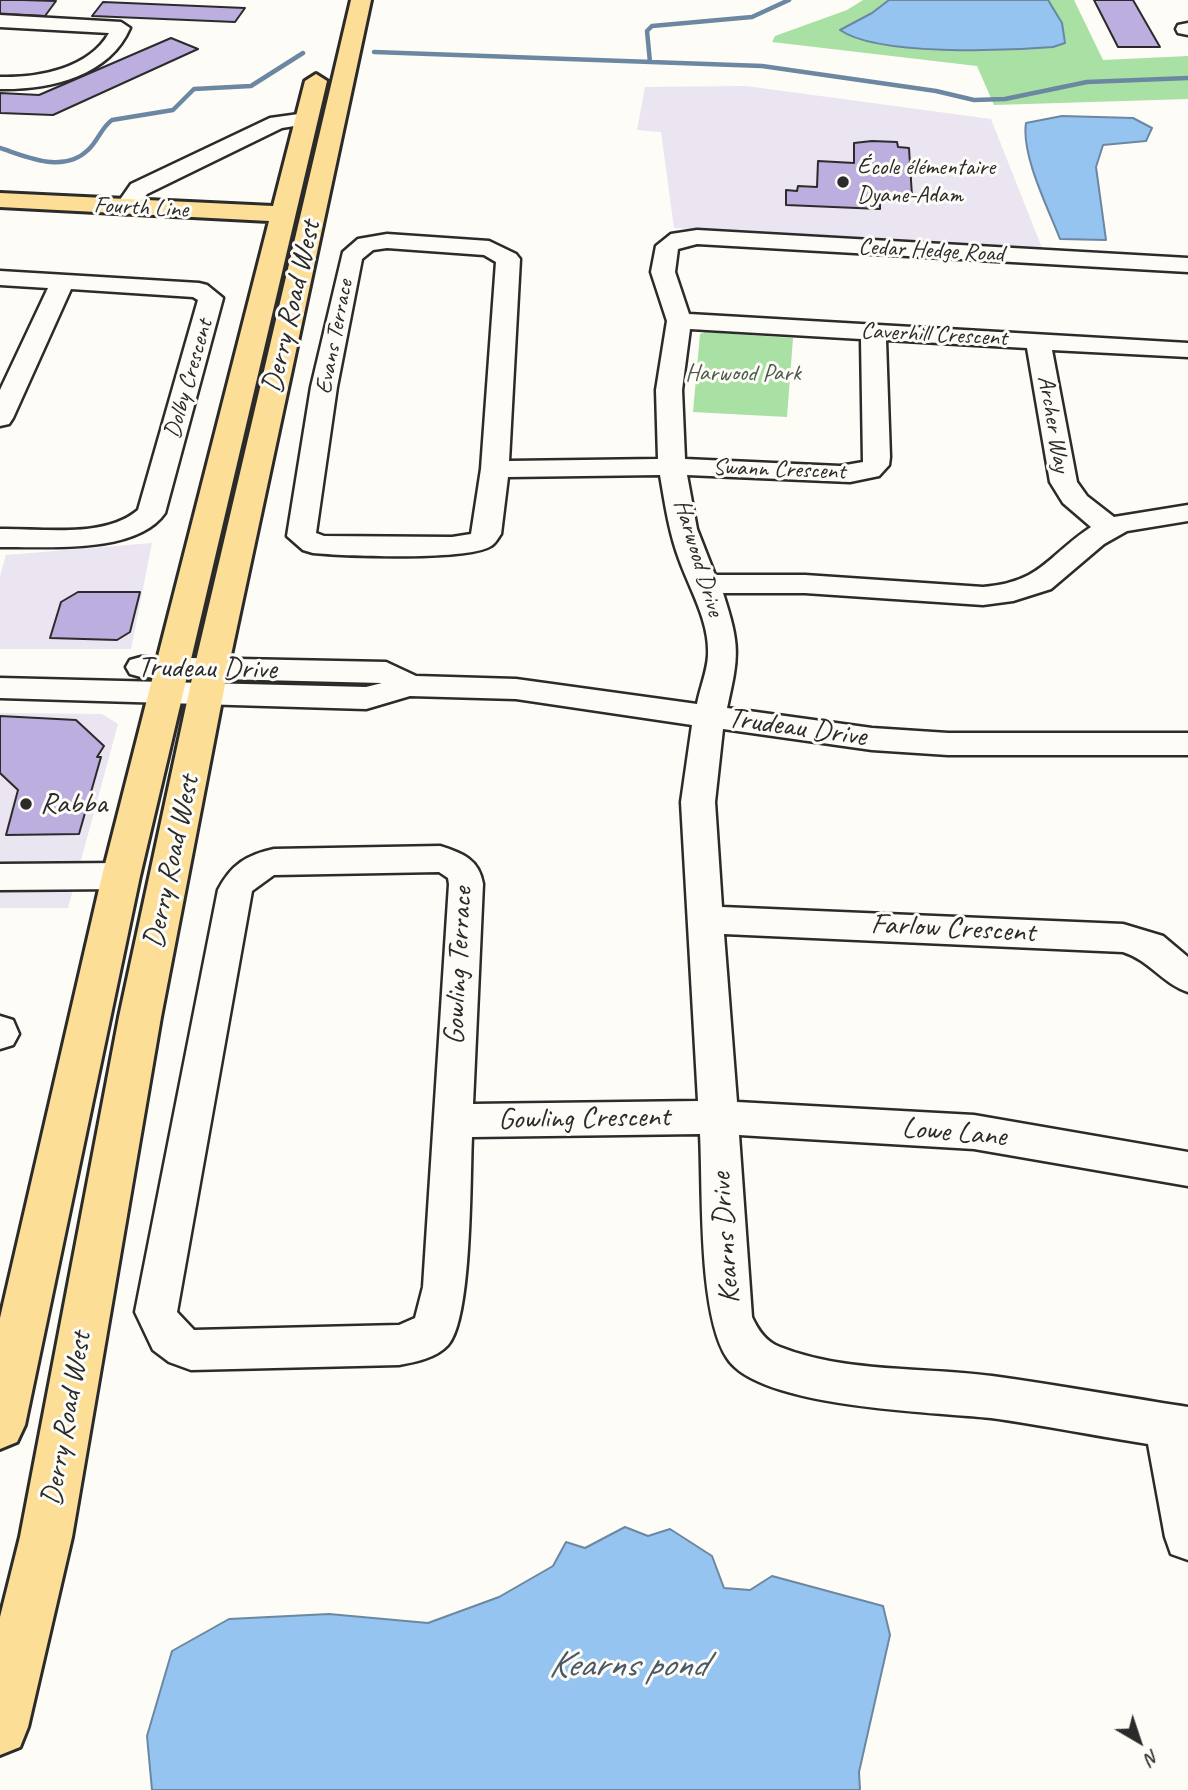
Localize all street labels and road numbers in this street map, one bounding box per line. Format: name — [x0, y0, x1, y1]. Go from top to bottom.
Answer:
street label: Fourth Line — [93, 191, 189, 225]
street label: Derry Road West — [255, 217, 329, 397]
street label: Cedar Hedge Road — [858, 233, 1004, 269]
street label: Evans Terrace — [310, 277, 360, 397]
street label: Dolby Crescent — [158, 316, 220, 442]
street label: Caverhill Crescent — [860, 317, 1008, 353]
street label: Archer Way — [1030, 373, 1076, 475]
street label: Swann Crescent — [712, 453, 846, 487]
street label: Harwood Drive — [667, 496, 729, 620]
street label: Trudeau Drive — [137, 650, 277, 688]
street label: Trudeau Drive — [726, 700, 868, 756]
street label: Derry Road West — [136, 772, 208, 952]
street label: Gowling Terrace — [437, 886, 481, 1046]
street label: Farlow Crescent — [870, 907, 1036, 951]
street label: Gowling Crescent — [498, 1100, 670, 1138]
street label: Lowe Lane — [900, 1111, 1008, 1155]
street label: Kearns Drive — [703, 1171, 749, 1305]
street label: Derry Road West — [34, 1329, 100, 1509]

